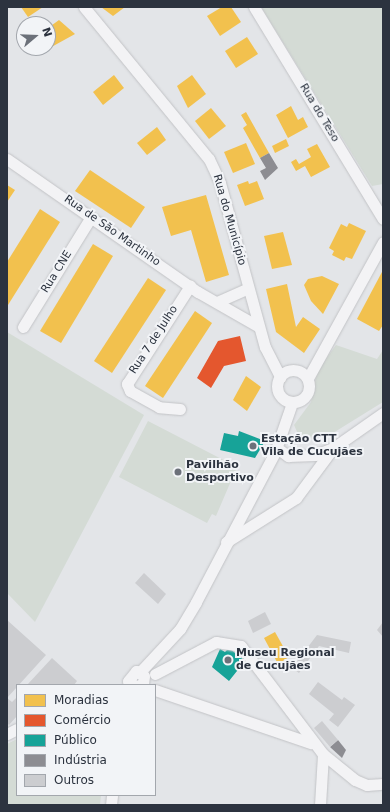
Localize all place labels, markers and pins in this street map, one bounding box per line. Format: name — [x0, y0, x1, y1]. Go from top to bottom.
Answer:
place label: Estação CTT Vila de Cucujães — [261, 433, 363, 459]
marker: Estação CTT Vila de Cucujães — [248, 441, 258, 451]
place label: Pavilhão Desportivo — [186, 459, 254, 485]
marker: Pavilhão Desportivo — [173, 467, 183, 477]
place label: Museu Regional de Cucujães — [236, 647, 335, 673]
marker: Museu Regional de Cucujães — [223, 655, 233, 665]

